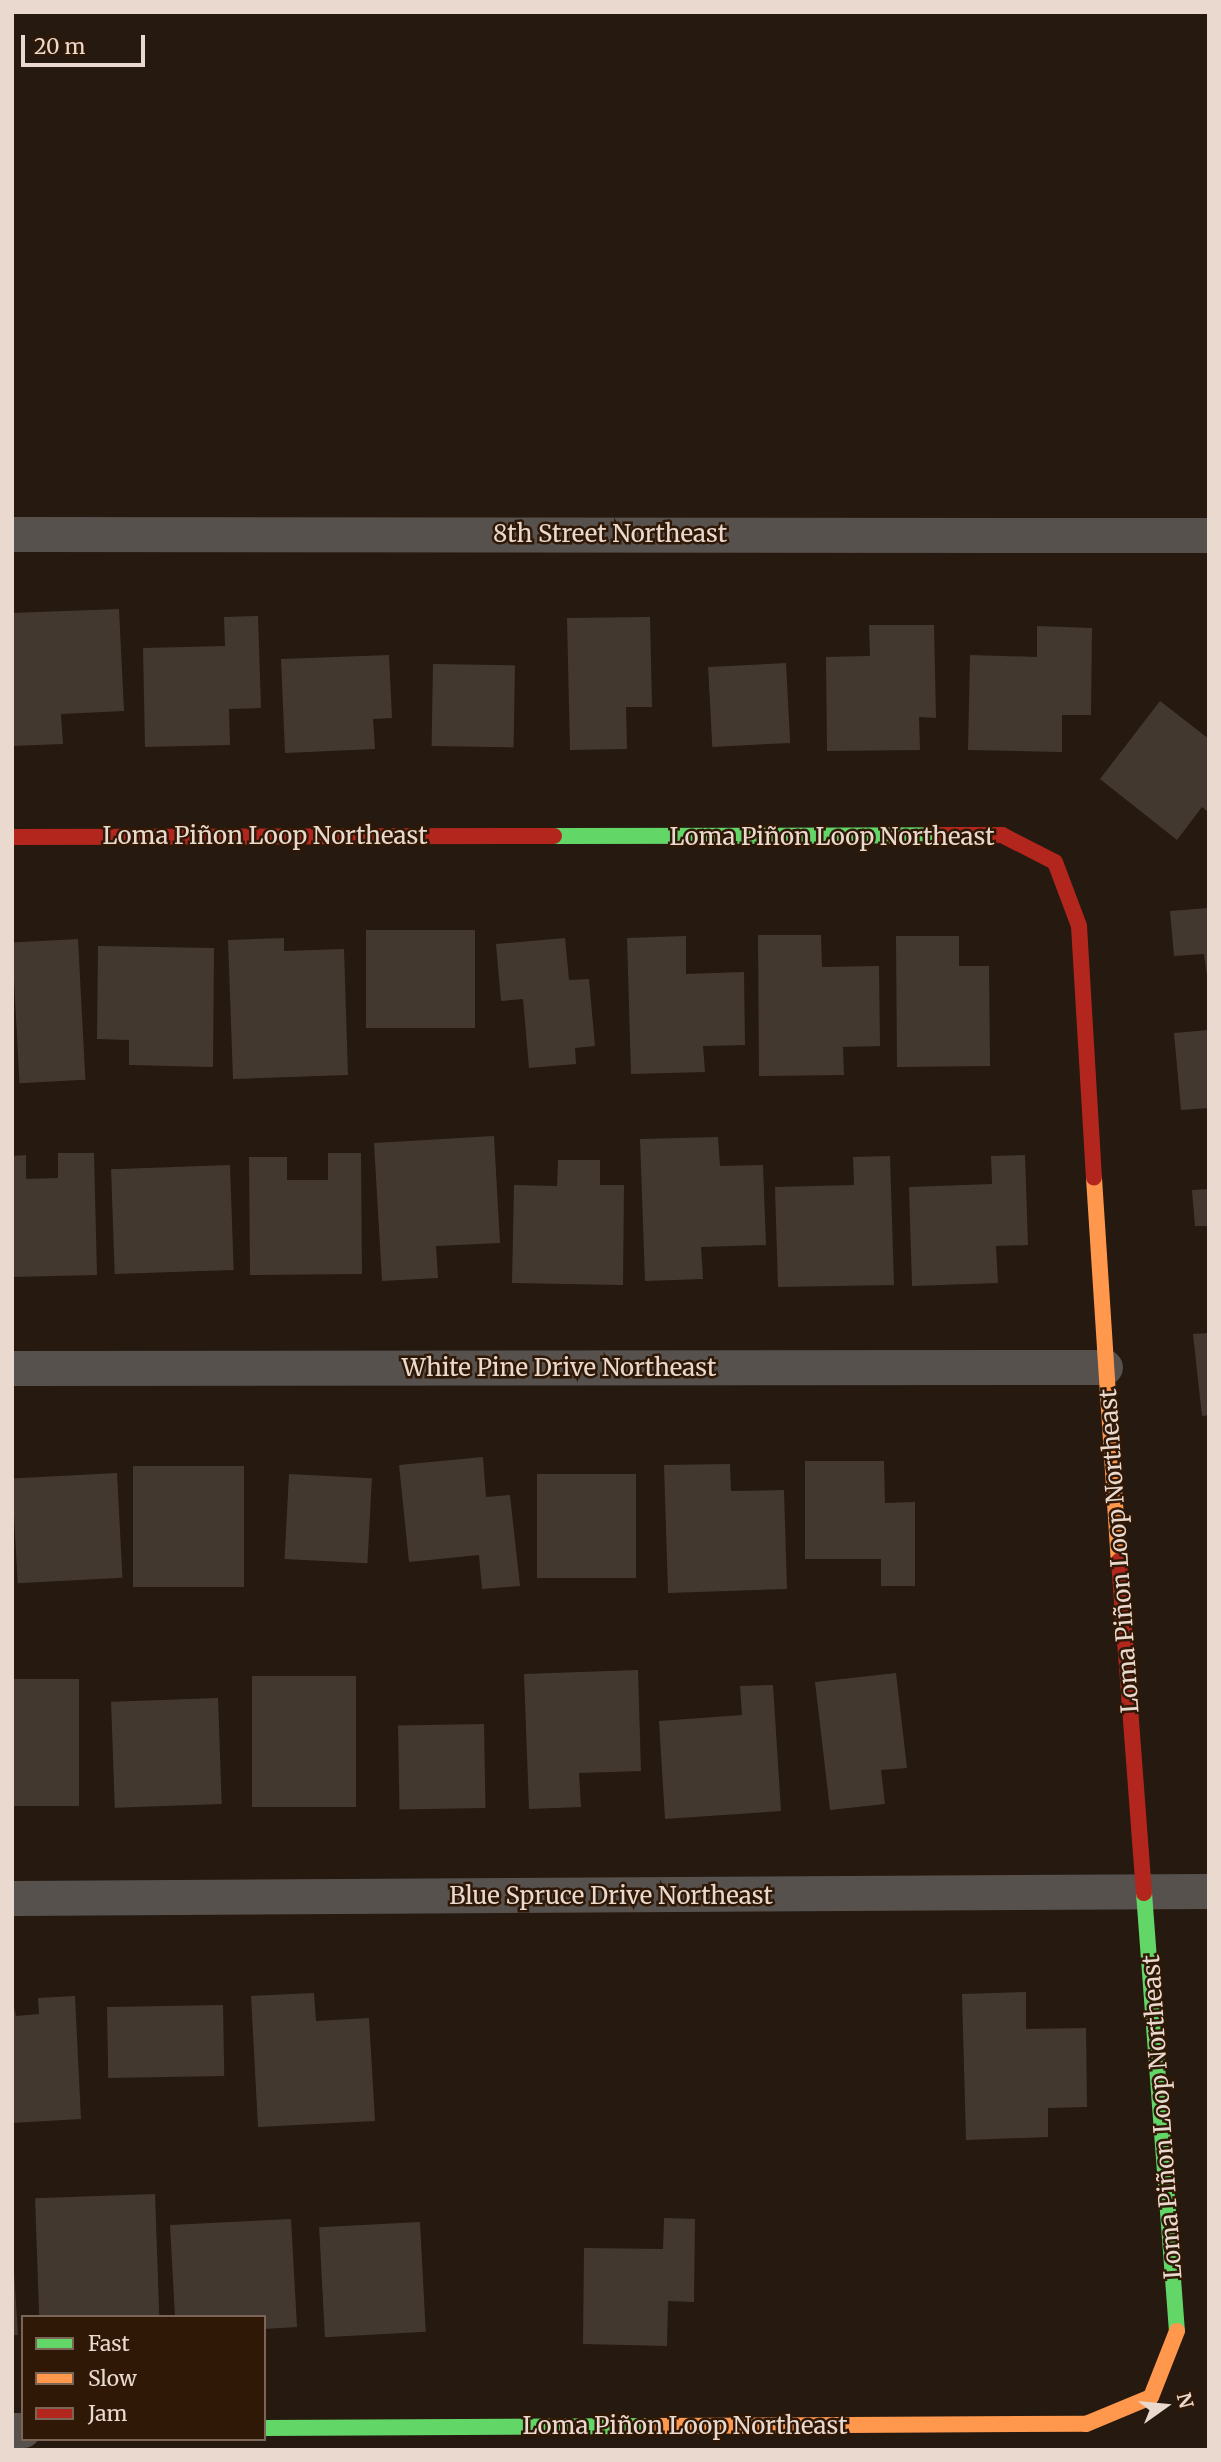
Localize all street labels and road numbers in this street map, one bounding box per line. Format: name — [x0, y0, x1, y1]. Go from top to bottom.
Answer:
street label: 8th Street Northeast — [493, 520, 727, 548]
street label: Loma Piñon Loop Northeast — [102, 822, 428, 850]
street label: Loma Piñon Loop Northeast — [669, 823, 995, 851]
street label: White Pine Drive Northeast — [402, 1354, 716, 1382]
street label: Loma Piñon Loop Northeast — [1093, 1388, 1145, 1714]
street label: Blue Spruce Drive Northeast — [449, 1882, 773, 1910]
street label: Loma Piñon Loop Northeast — [1136, 1954, 1188, 2280]
street label: Loma Piñon Loop Northeast — [522, 2412, 848, 2440]

